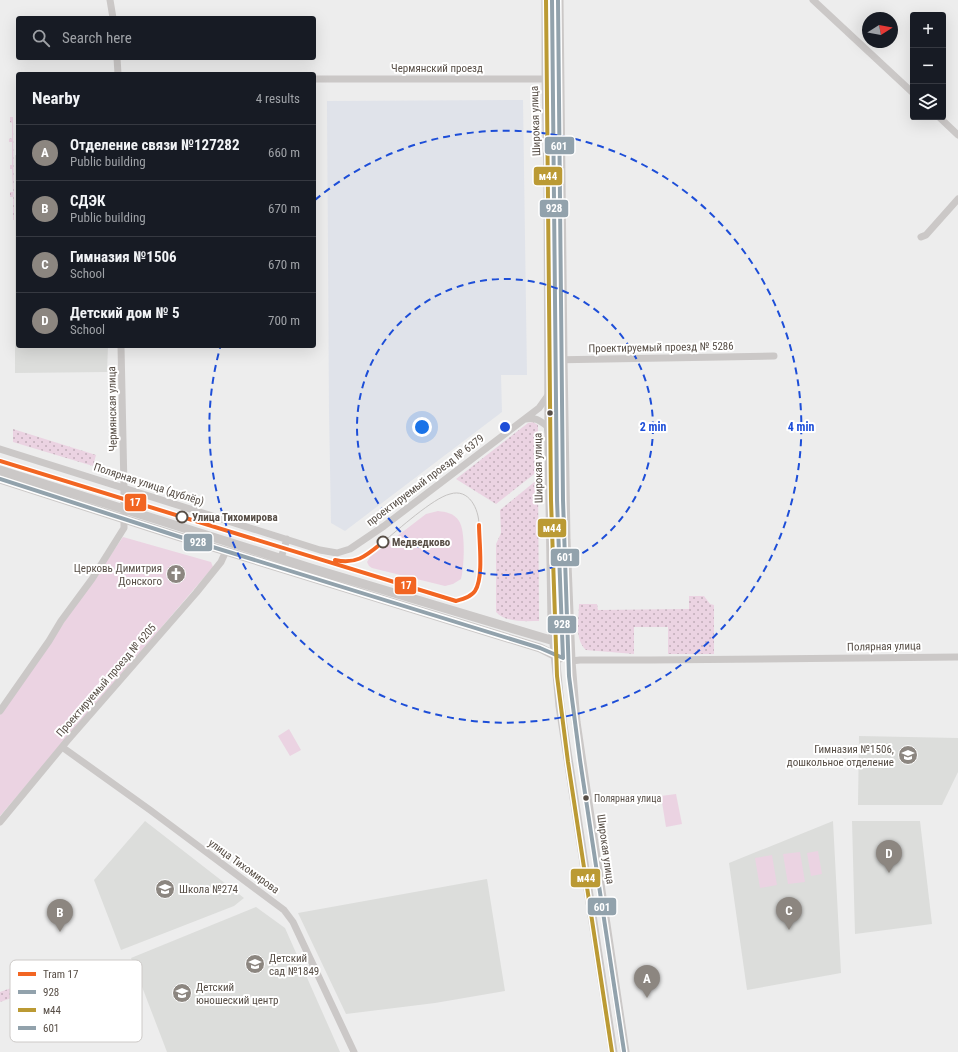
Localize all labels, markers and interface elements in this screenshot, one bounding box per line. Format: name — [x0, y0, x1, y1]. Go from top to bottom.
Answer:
north arrow — [862, 12, 898, 48]
map controls — [910, 12, 946, 120]
button: + — [910, 12, 946, 48]
search box — [16, 16, 316, 60]
icon: search — [30, 27, 52, 49]
text: Search here — [62, 29, 132, 47]
button: − — [910, 48, 946, 84]
street label: Чермянский проезд — [391, 62, 483, 75]
button: layers — [910, 84, 946, 120]
street label: Широкая улица — [528, 86, 543, 156]
text: Nearby — [32, 88, 80, 108]
text: 4 results — [256, 91, 300, 106]
text: Отделение связи №127282 — [70, 136, 239, 154]
line badge: 601 — [544, 136, 575, 155]
text: 601 — [551, 140, 567, 153]
text: A — [41, 145, 49, 160]
text: 660 m — [268, 145, 300, 160]
text: Public building — [70, 154, 146, 169]
line badge: м44 — [533, 166, 563, 186]
text: м44 — [539, 170, 558, 183]
text: СДЭК — [70, 192, 105, 210]
line badge: 928 — [539, 199, 569, 218]
text: B — [41, 201, 49, 216]
text: 670 m — [268, 201, 300, 216]
text: 928 — [546, 202, 563, 215]
text: Public building — [70, 210, 146, 225]
text: Гимназия №1506 — [70, 248, 177, 266]
text: C — [41, 257, 49, 272]
text: 670 m — [268, 257, 300, 272]
text: School — [70, 266, 105, 281]
text: Детский дом № 5 — [70, 304, 180, 322]
text: D — [41, 313, 49, 328]
text: 700 m — [268, 313, 300, 328]
text: School — [70, 322, 105, 337]
street label: Проектируемый проезд № 5286 — [588, 340, 734, 355]
street label: Чермянская улица — [105, 366, 120, 452]
unlabelled marker — [545, 408, 555, 418]
your location — [412, 417, 432, 437]
centre of rings — [498, 420, 512, 434]
text: 2 min — [640, 420, 666, 434]
text: 4 min — [788, 420, 814, 434]
street label: проектируемый проезд № 6379 — [364, 432, 487, 529]
street label: Широкая улица — [531, 433, 546, 503]
street label: Полярная улица (дублёр) — [92, 460, 206, 508]
line badge: 17 — [124, 493, 147, 512]
text: 17 — [129, 496, 141, 509]
marker: Улица Тихомирова — [175, 510, 189, 524]
place label: Улица Тихомирова — [192, 511, 278, 524]
line badge: м44 — [537, 518, 567, 538]
text: м44 — [543, 522, 562, 535]
line badge: 928 — [183, 533, 213, 552]
marker: Медведково — [376, 535, 390, 549]
text: 928 — [190, 536, 207, 549]
place label: Медведково — [392, 536, 451, 549]
line badge: 601 — [550, 548, 580, 567]
text: 601 — [557, 551, 573, 564]
place label: Церковь Димитрия Донского — [74, 562, 162, 588]
church icon: Церковь Димитрия Донского — [165, 563, 187, 585]
line badge: 17 — [394, 576, 417, 595]
text: 17 — [400, 579, 412, 592]
line badge: 928 — [547, 615, 577, 634]
text: 928 — [554, 618, 571, 631]
street label: Проектируемый проезд № 6205 — [54, 621, 159, 739]
street label: Полярная улица — [847, 639, 921, 654]
place label: Гимназия №1506, дошкольное отделение — [787, 743, 894, 769]
school or university icon: Гимназия №1506, дошкольное отделение — [897, 744, 919, 766]
marker: Полярная улица — [581, 793, 591, 803]
place label: Полярная улица — [594, 793, 661, 804]
street label: Широкая улица — [594, 813, 617, 885]
street label: улица Тихомирова — [206, 836, 282, 896]
pin: D — [876, 840, 902, 873]
line badge: м44 — [570, 868, 601, 888]
text: м44 — [577, 872, 596, 885]
school or university icon: Школа №274 — [154, 878, 176, 900]
place label: Школа №274 — [179, 883, 239, 896]
line badge: 601 — [587, 897, 617, 916]
pin: C — [776, 897, 802, 930]
pin: B — [47, 899, 73, 932]
text: 601 — [594, 901, 610, 914]
place label: Детский сад №1849 — [269, 952, 319, 978]
school or university icon: Детский сад №1849 — [244, 953, 266, 975]
legend — [10, 960, 142, 1042]
pin: A — [634, 965, 660, 998]
text: Tram 17 — [43, 968, 78, 981]
place label: Детский юношеский центр — [196, 981, 279, 1007]
school or university icon: Детский юношеский центр — [171, 982, 193, 1004]
text: 928 — [43, 986, 59, 999]
text: м44 — [43, 1004, 62, 1017]
text: 601 — [43, 1022, 59, 1035]

